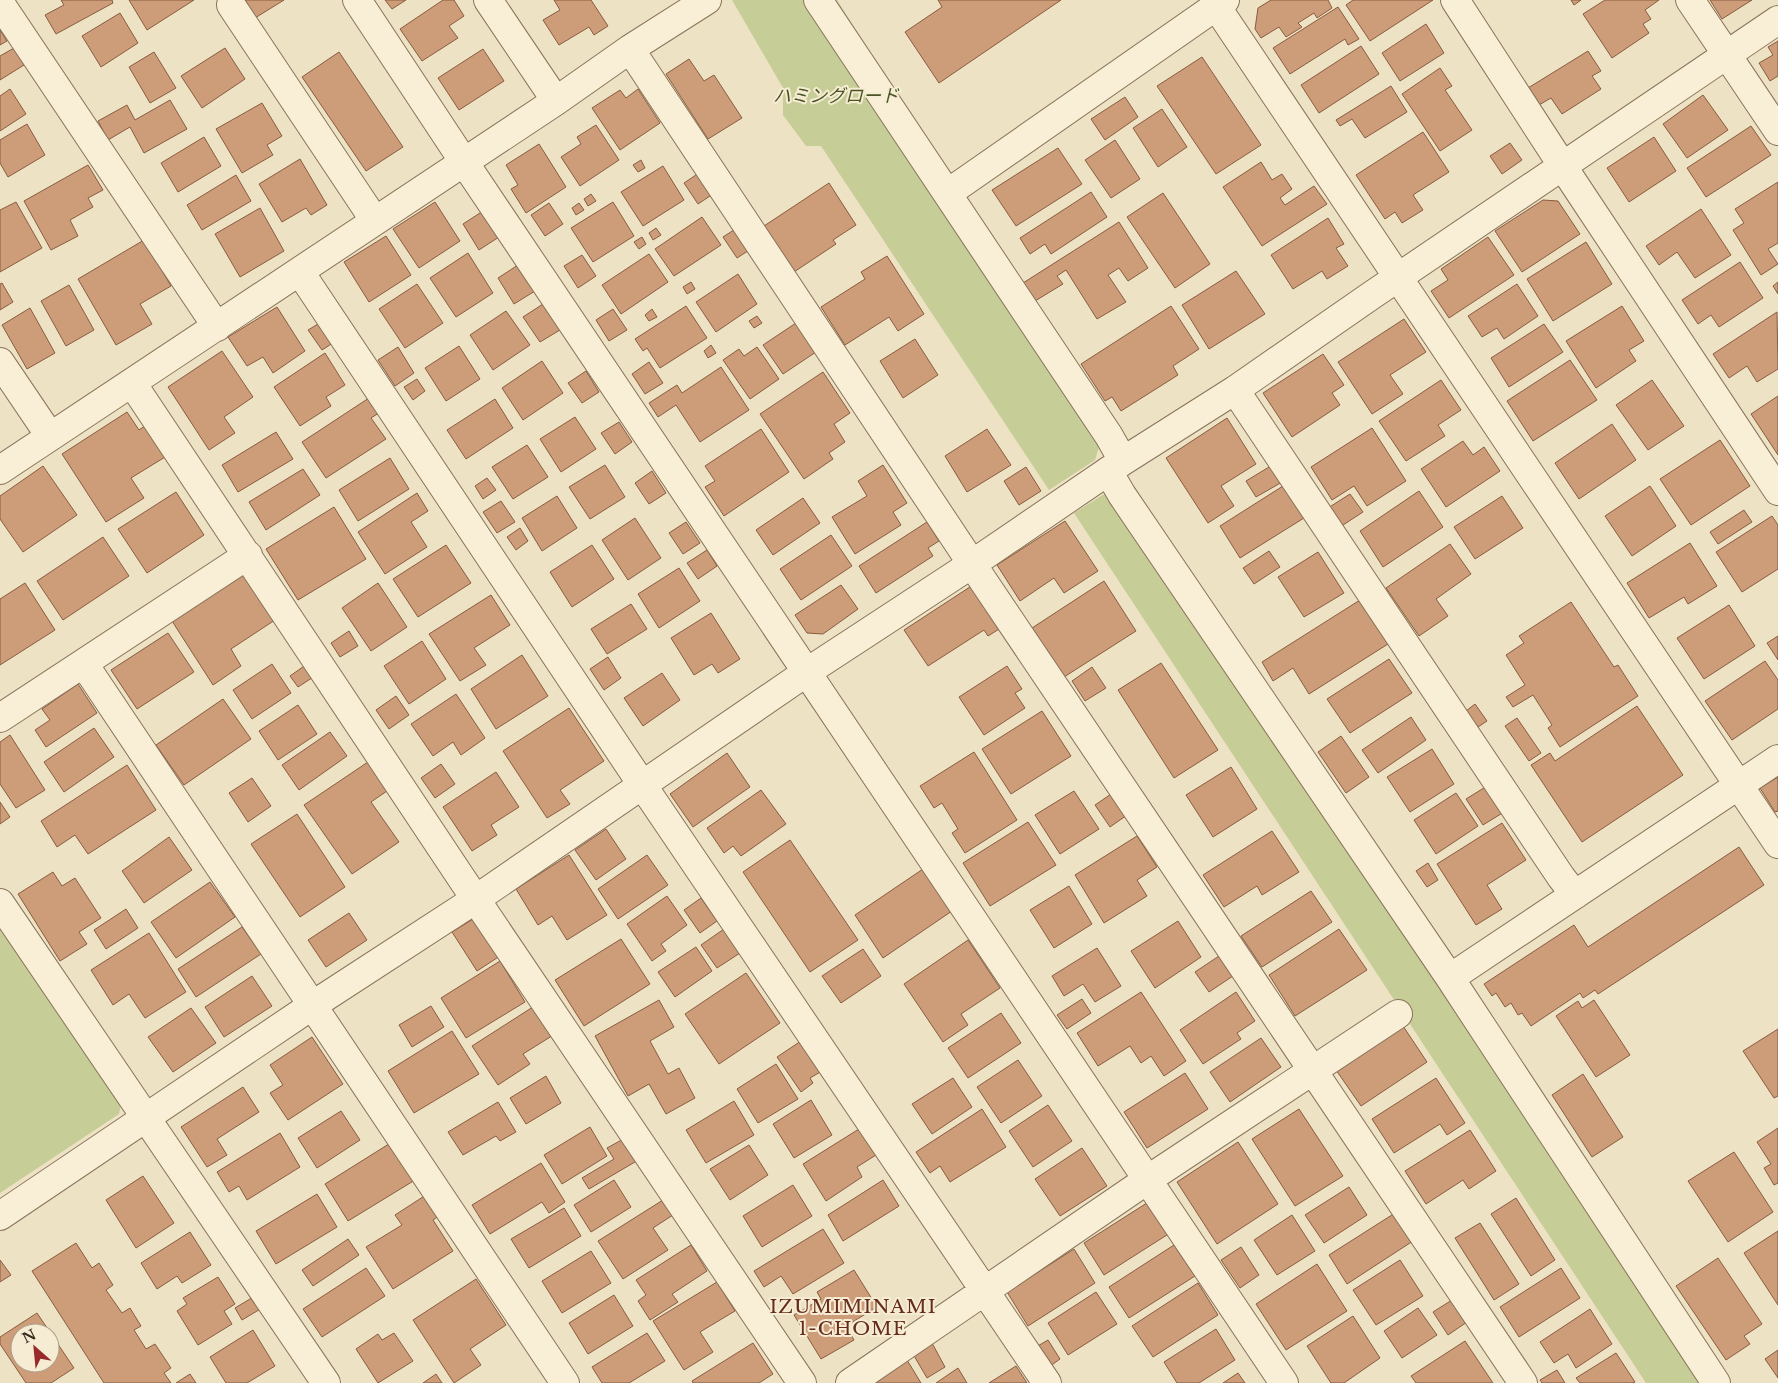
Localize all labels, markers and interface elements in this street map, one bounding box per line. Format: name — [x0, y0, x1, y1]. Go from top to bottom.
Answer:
park label: ハミングロード — [773, 85, 900, 107]
district label: IZUMIMINAMI 1-CHOME — [769, 1295, 937, 1340]
north arrow — [10, 1323, 60, 1373]
text: N — [19, 1325, 39, 1347]

